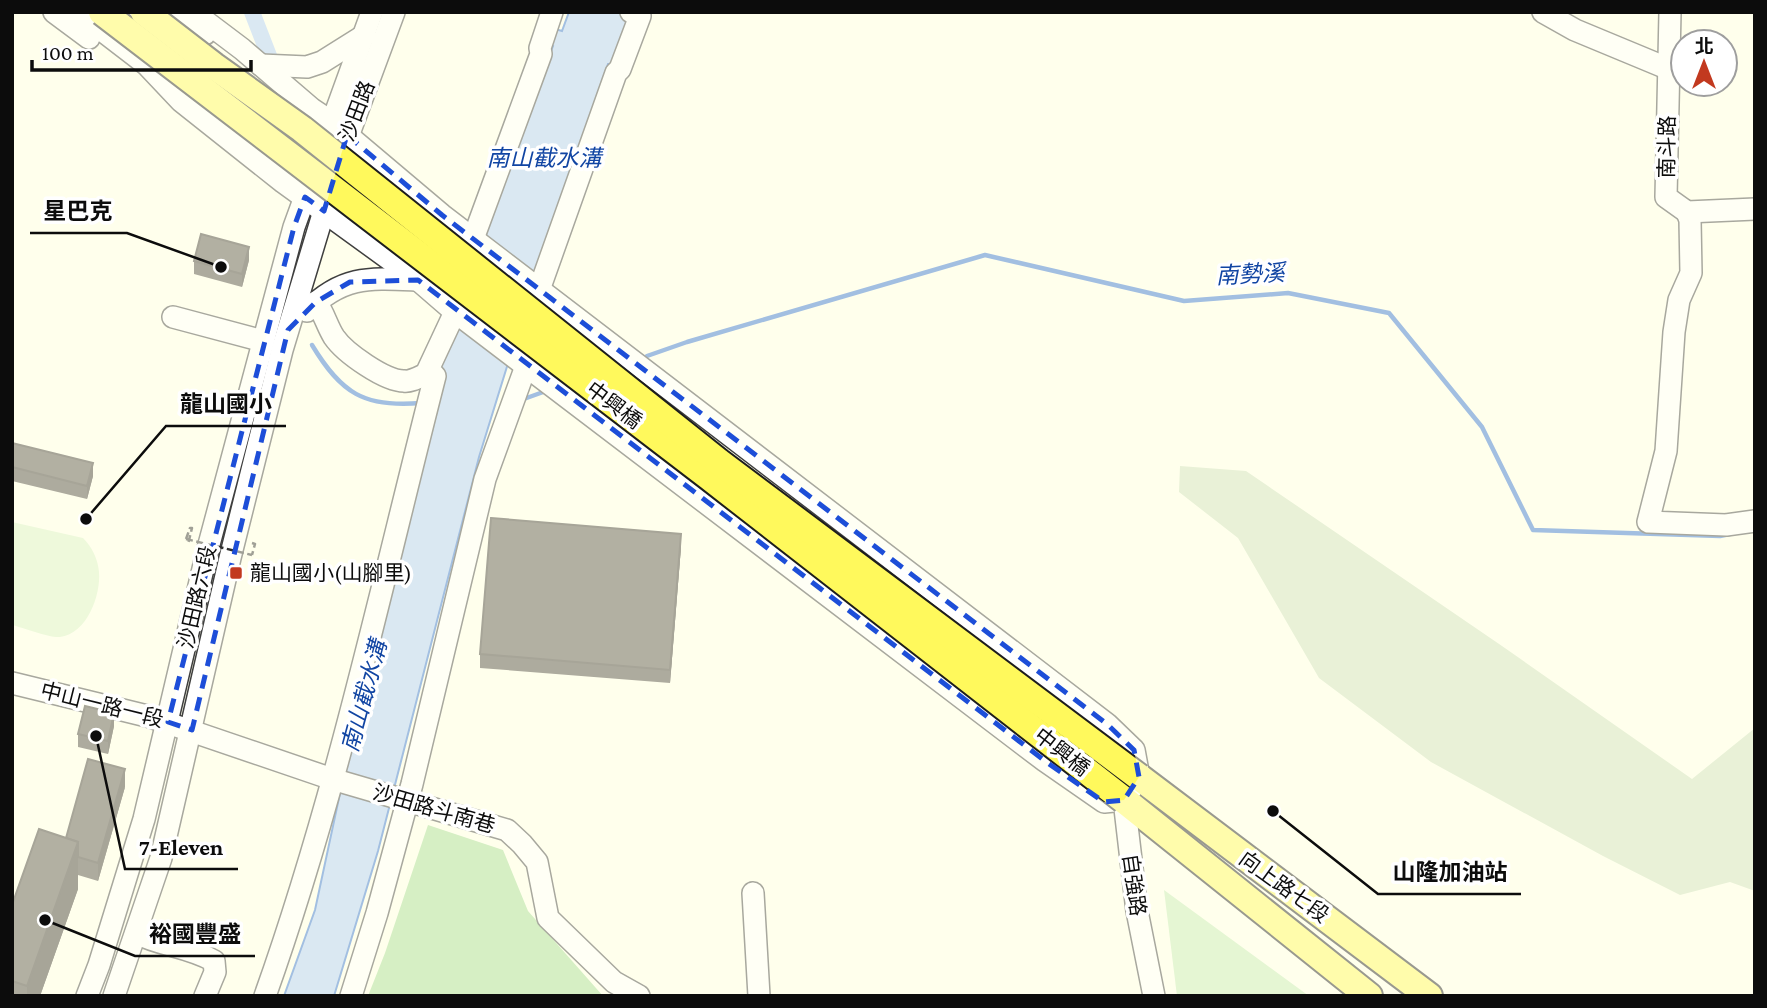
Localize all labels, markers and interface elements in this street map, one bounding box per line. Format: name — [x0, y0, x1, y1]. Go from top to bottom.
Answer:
scale bar — [32, 28, 250, 72]
north arrow — [1669, 28, 1739, 98]
text: 北 — [1694, 36, 1714, 57]
text: 100 m — [42, 41, 94, 65]
street label: 沙田路 — [335, 77, 379, 145]
street label: 南斗路 — [1654, 115, 1680, 179]
water label: 南山截水溝 — [487, 145, 605, 171]
callout: 星巴克 — [30, 189, 127, 233]
text: 星巴克 — [44, 198, 113, 224]
water label: 南勢溪 — [1215, 259, 1288, 289]
street label: 中興橋 — [582, 376, 646, 434]
callout: 龍山國小 — [166, 382, 286, 426]
text: 龍山國小 — [180, 391, 272, 417]
street label: 沙田路六段 — [173, 543, 221, 651]
place label: 龍山國小(山腳里) — [250, 561, 412, 585]
marker: 龍山國小(山腳里) — [228, 565, 244, 581]
water label: 南山截水溝 — [337, 634, 392, 755]
street label: 中山一路一段 — [38, 678, 166, 732]
street label: 中興橋 — [1030, 723, 1094, 781]
street label: 沙田路斗南巷 — [370, 780, 498, 838]
callout: 7-Eleven — [125, 825, 238, 869]
text: 7-Eleven — [139, 834, 223, 860]
street label: 向上路七段 — [1234, 846, 1334, 928]
callout: 山隆加油站 — [1378, 850, 1521, 894]
street label: 自強路 — [1118, 852, 1150, 918]
text: 山隆加油站 — [1393, 859, 1508, 885]
callout: 裕國豐盛 — [135, 912, 255, 956]
text: 裕國豐盛 — [149, 921, 241, 947]

